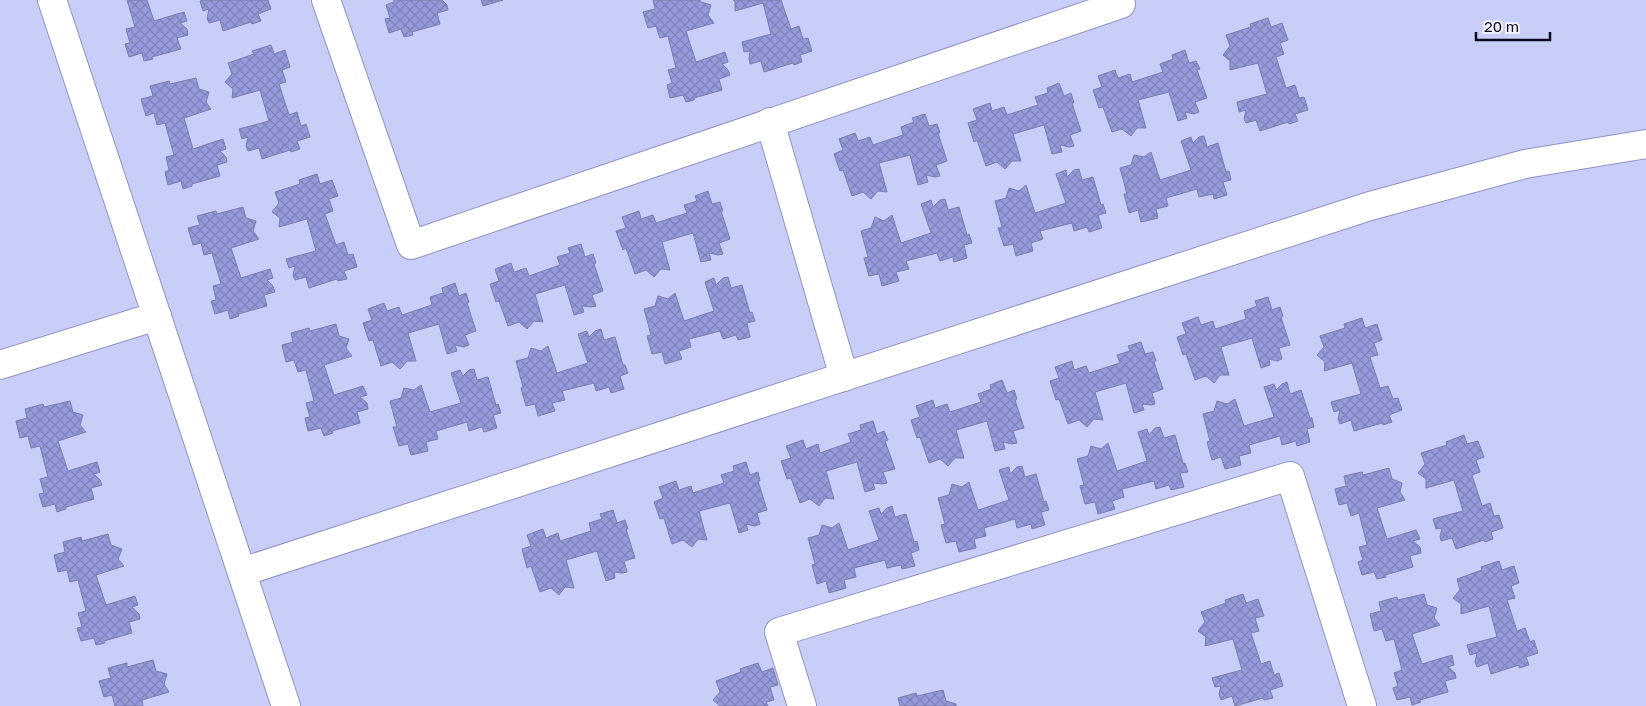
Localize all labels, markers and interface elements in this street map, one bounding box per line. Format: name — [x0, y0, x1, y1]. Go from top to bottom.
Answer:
scale bar — [1476, 10, 1550, 42]
text: 20 m — [1484, 17, 1519, 35]

